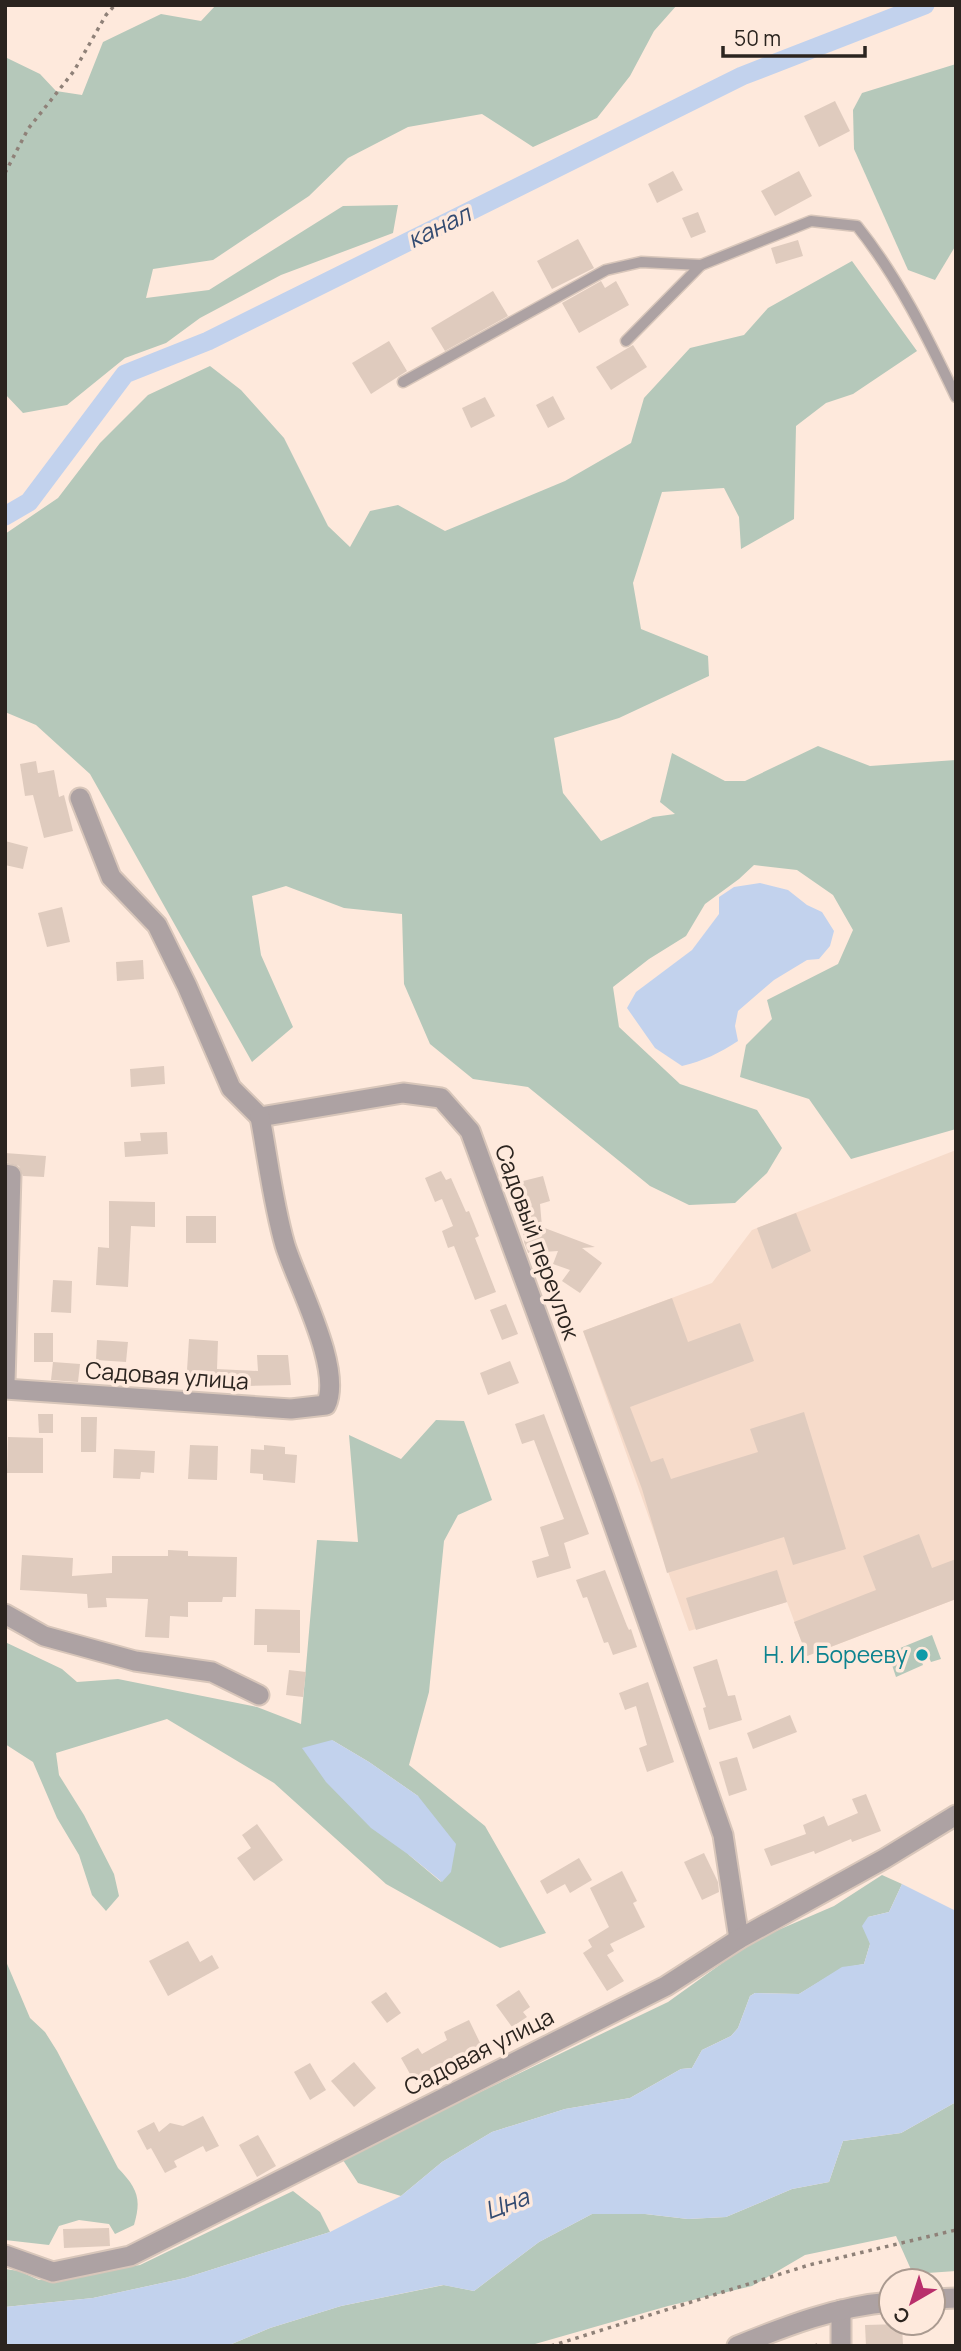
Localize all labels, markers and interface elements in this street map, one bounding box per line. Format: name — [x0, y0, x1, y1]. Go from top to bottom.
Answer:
scale bar — [723, 14, 865, 58]
text: 50 m — [734, 24, 781, 52]
water label: канал — [401, 195, 477, 255]
street label: Садовый переулок — [488, 1140, 588, 1344]
street label: Садовая улица — [84, 1353, 250, 1397]
place label: Н. И. Борееву — [763, 1638, 908, 1670]
marker: Н. И. Борееву — [914, 1647, 930, 1663]
street label: Садовая улица — [398, 2000, 559, 2103]
water label: Цна — [480, 2179, 535, 2226]
north arrow — [877, 2267, 947, 2337]
text: С — [888, 2301, 915, 2330]

